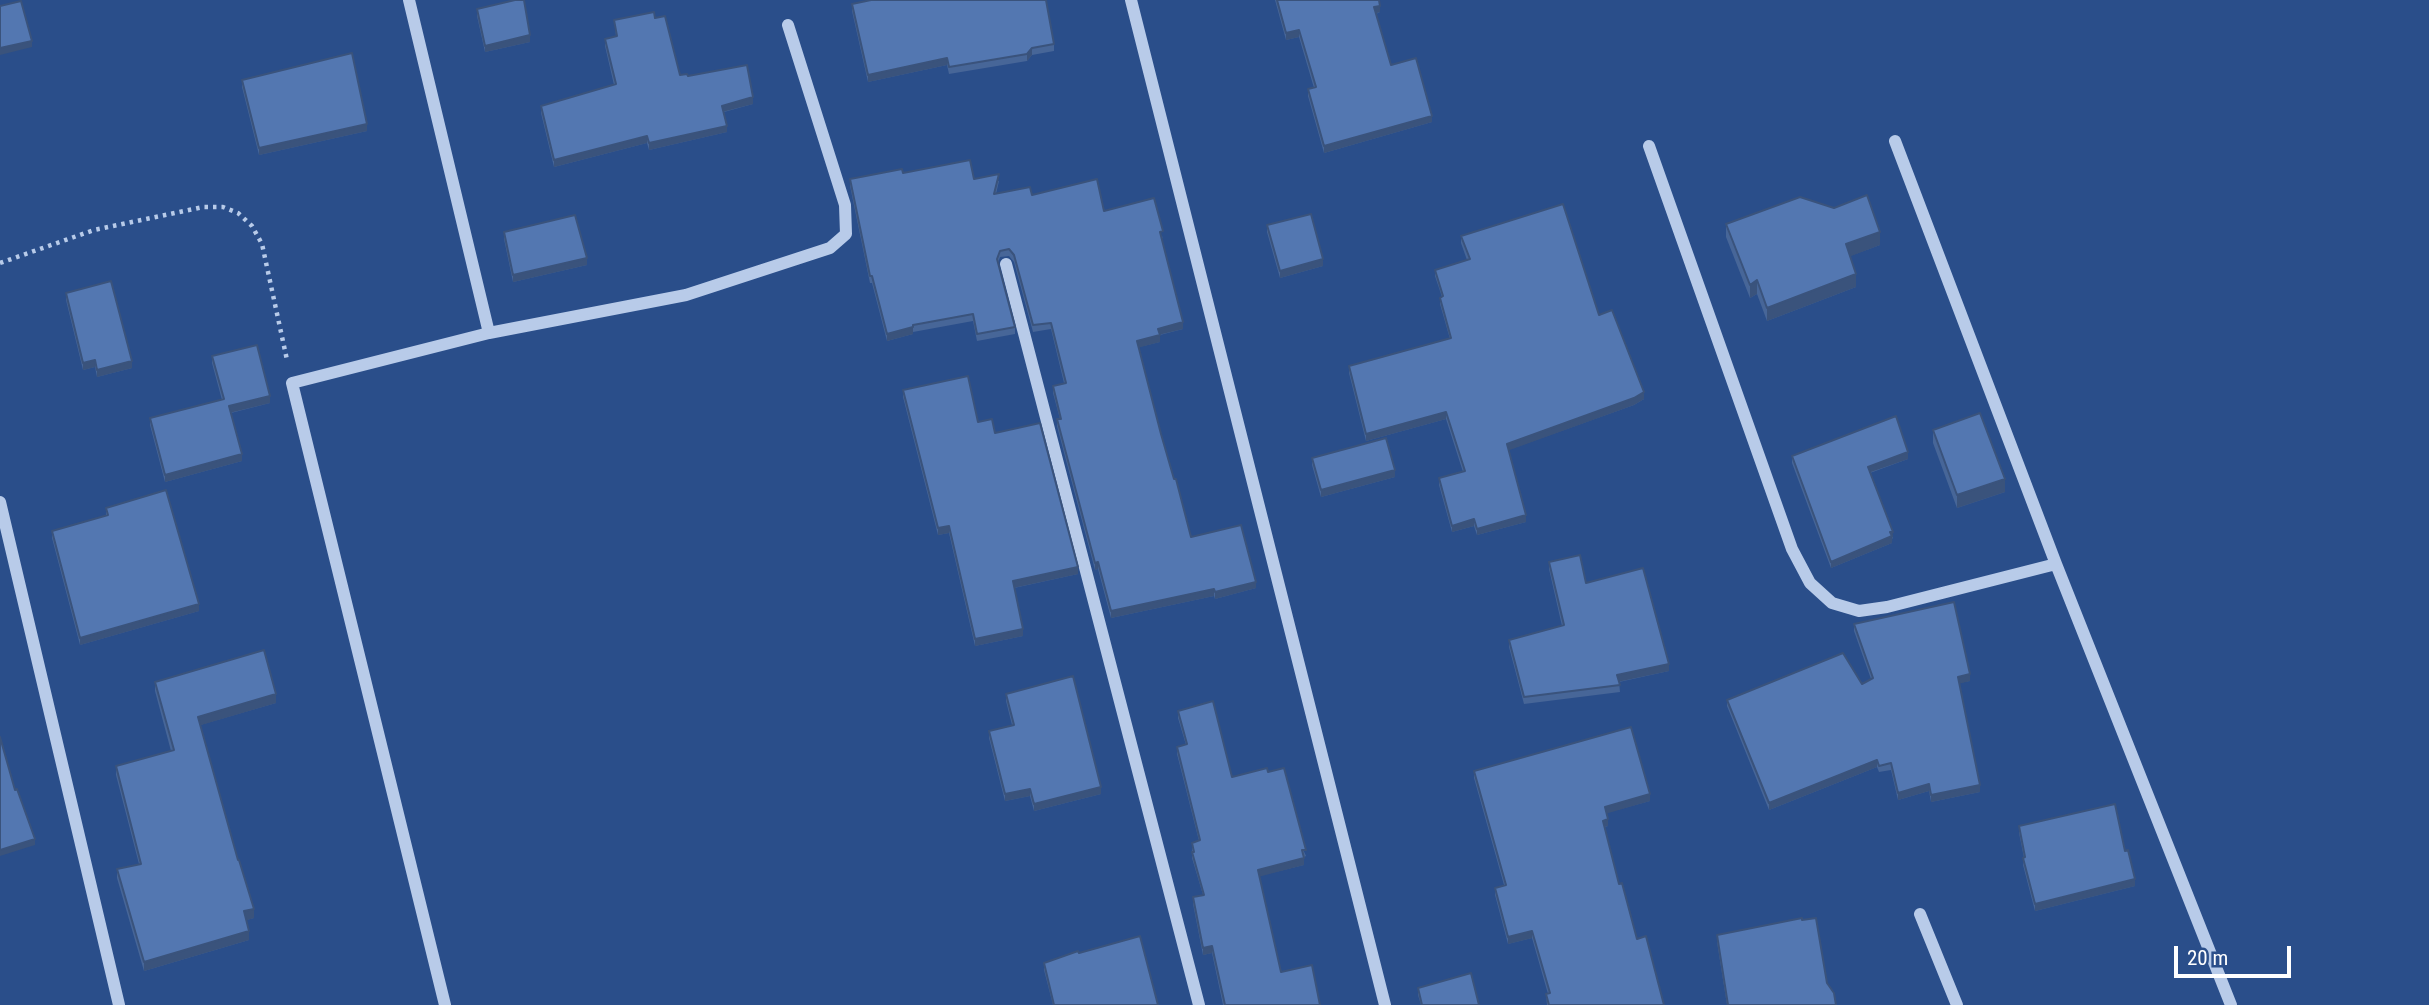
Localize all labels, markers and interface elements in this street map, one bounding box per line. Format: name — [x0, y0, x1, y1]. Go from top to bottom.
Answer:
scale bar — [2177, 932, 2294, 976]
text: 20 m — [2187, 946, 2228, 970]

